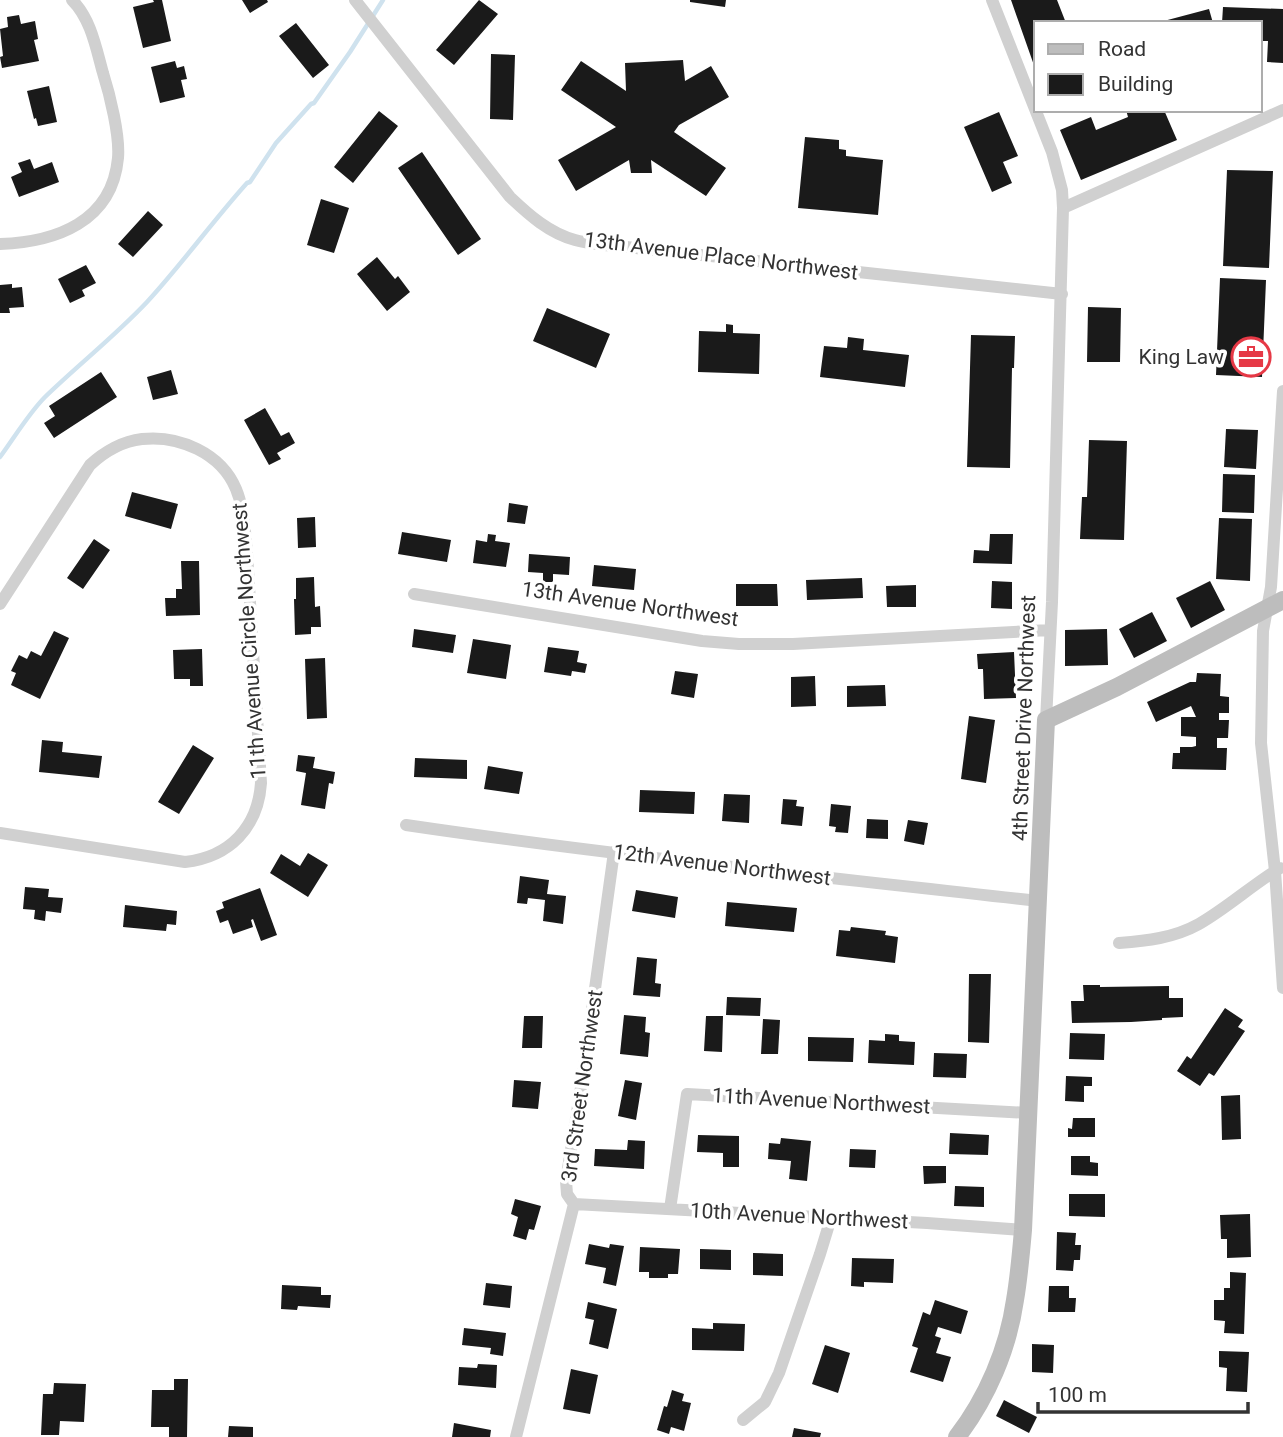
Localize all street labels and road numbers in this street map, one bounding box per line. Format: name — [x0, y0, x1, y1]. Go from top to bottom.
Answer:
street label: 13th Avenue Place Northwest — [583, 227, 860, 285]
street label: 11th Avenue Circle Northwest — [227, 502, 271, 780]
street label: 13th Avenue Northwest — [520, 577, 740, 631]
street label: 4th Street Drive Northwest — [1008, 594, 1040, 841]
street label: 12th Avenue Northwest — [612, 840, 832, 890]
street label: 3rd Street Northwest — [557, 988, 607, 1184]
street label: 11th Avenue Northwest — [711, 1083, 931, 1119]
street label: 10th Avenue Northwest — [689, 1198, 909, 1234]

